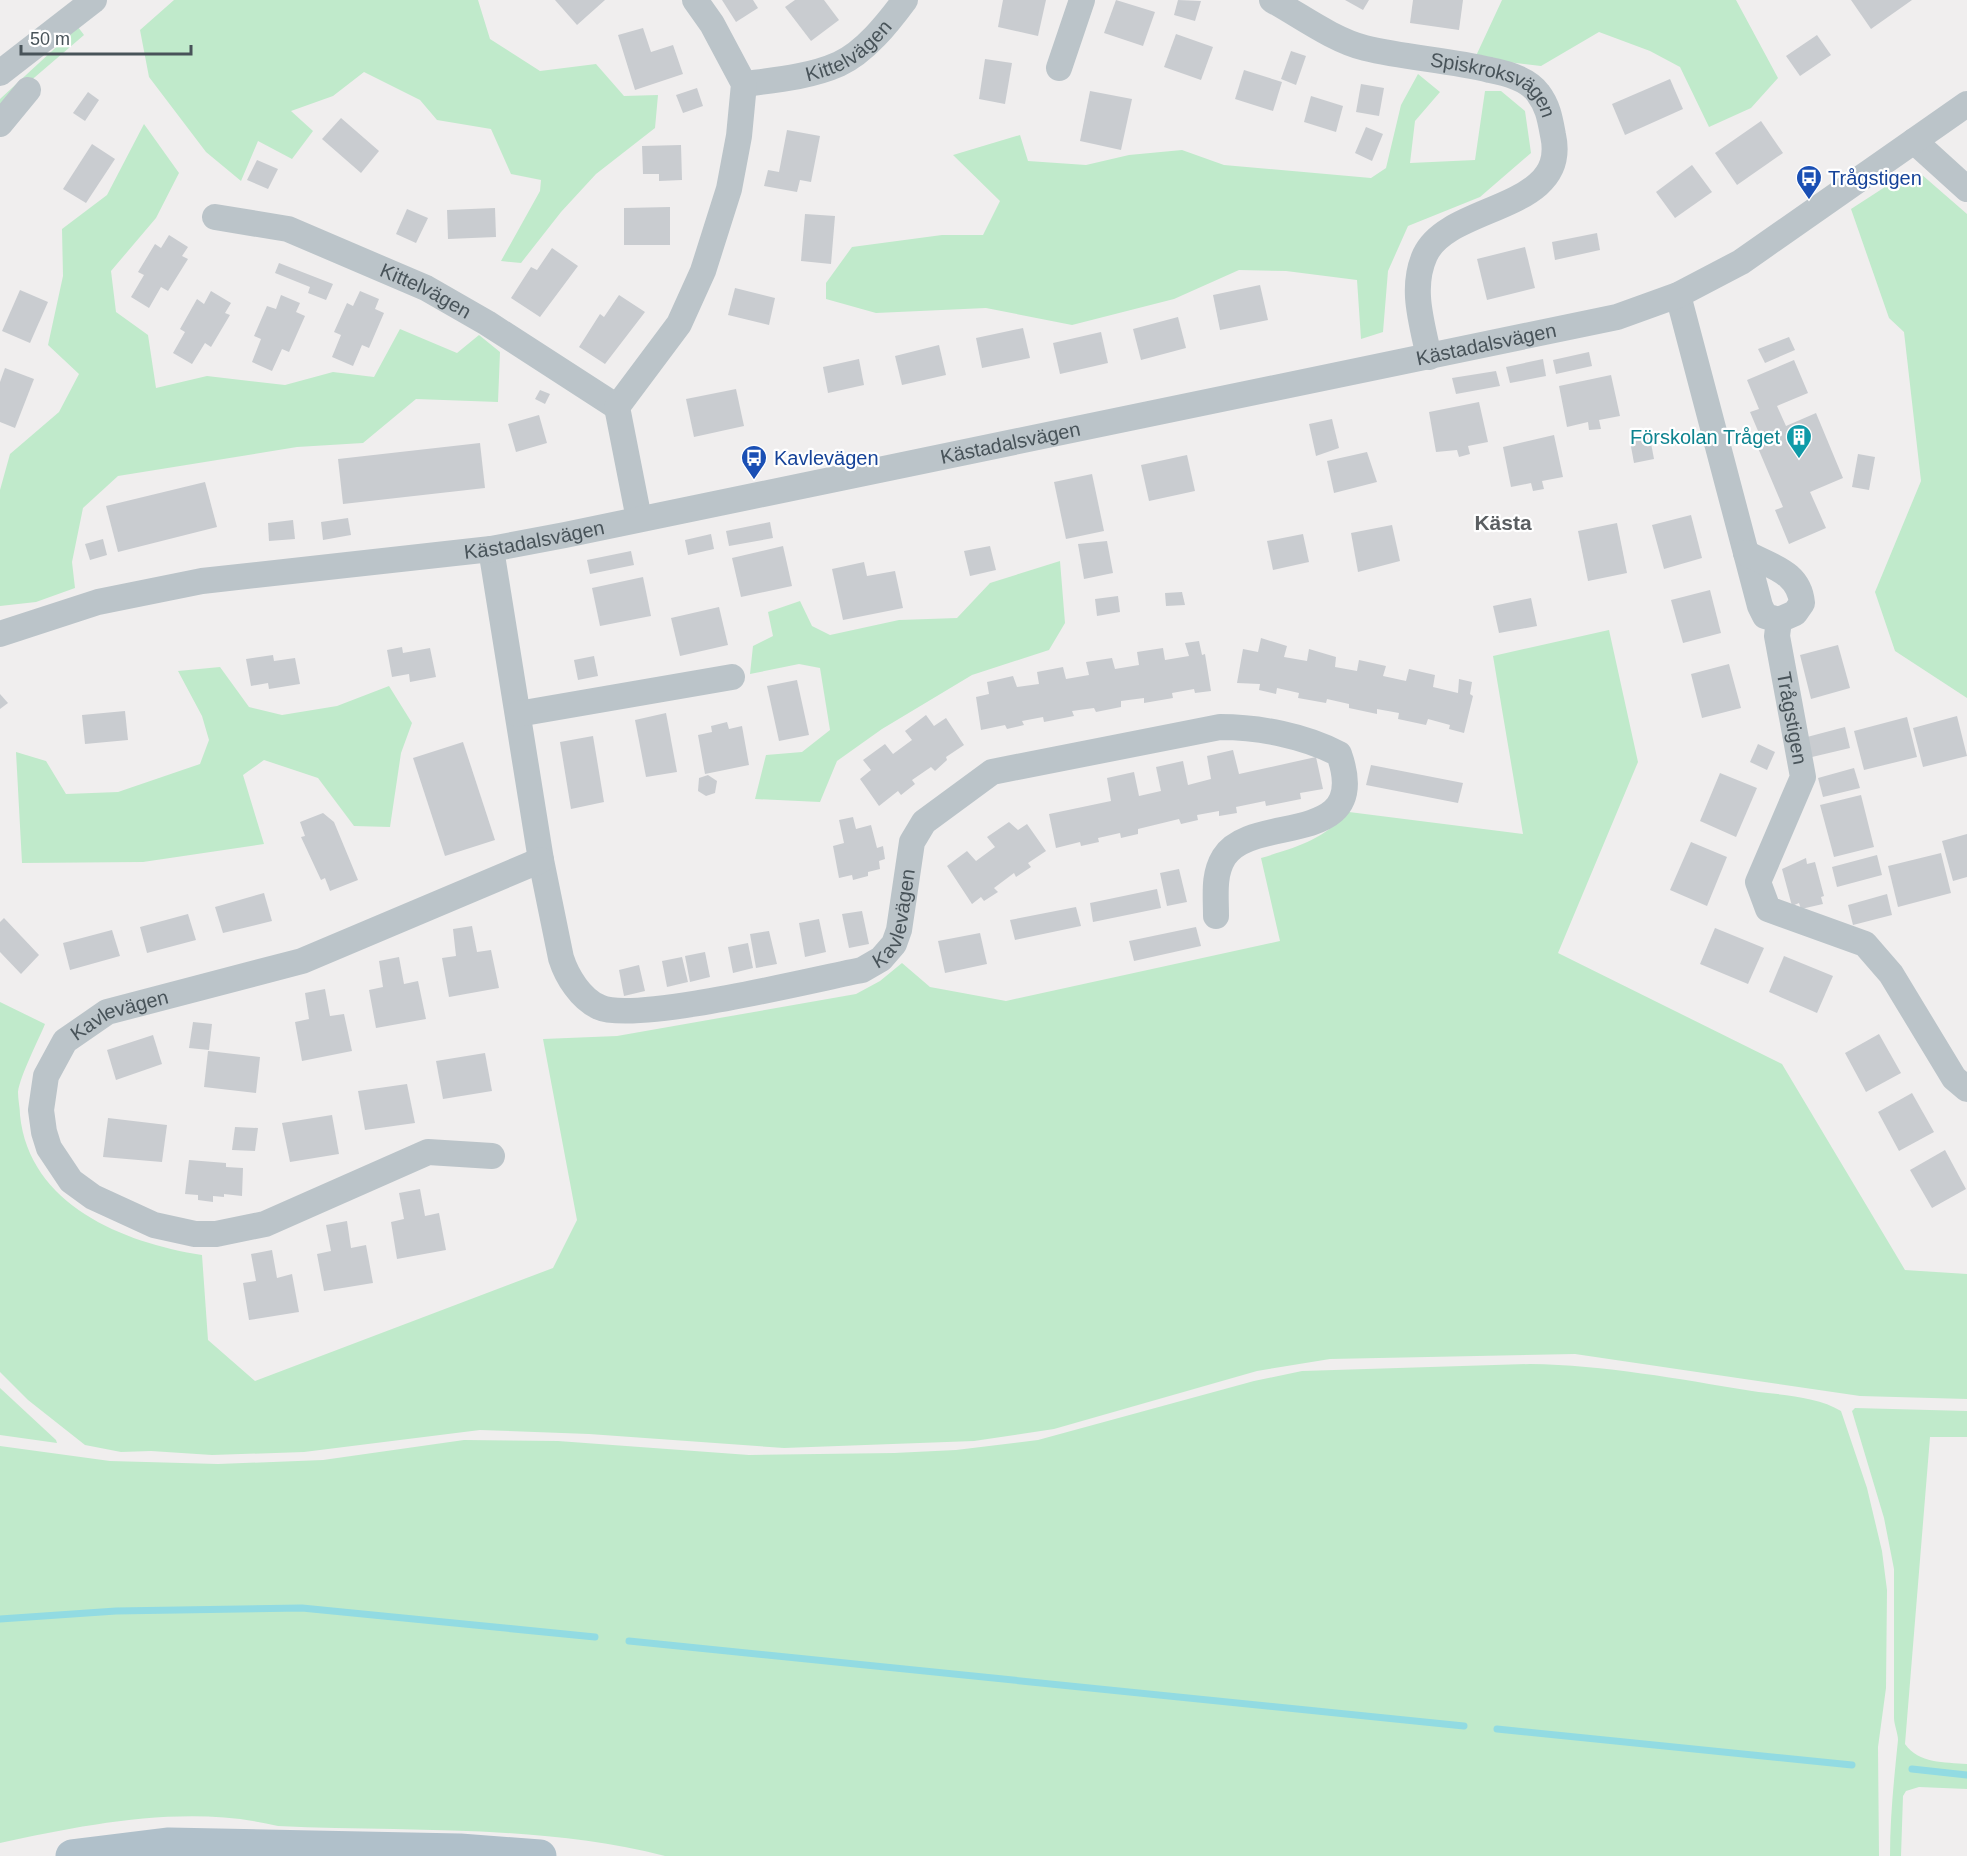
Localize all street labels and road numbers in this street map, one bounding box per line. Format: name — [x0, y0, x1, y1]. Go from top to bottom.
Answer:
street label: Kittelvägen — [803, 15, 896, 85]
street label: Spiskroksvägen — [1429, 49, 1560, 120]
street label: Kittelvägen — [377, 259, 475, 323]
street label: Kästadalsvägen — [1414, 319, 1558, 369]
street label: Kästadalsvägen — [938, 418, 1082, 468]
street label: Kästadalsvägen — [463, 516, 606, 563]
street label: Trågstigen — [1773, 670, 1811, 766]
street label: Kavlevägen — [868, 867, 919, 973]
street label: Kavlevägen — [66, 985, 171, 1045]

